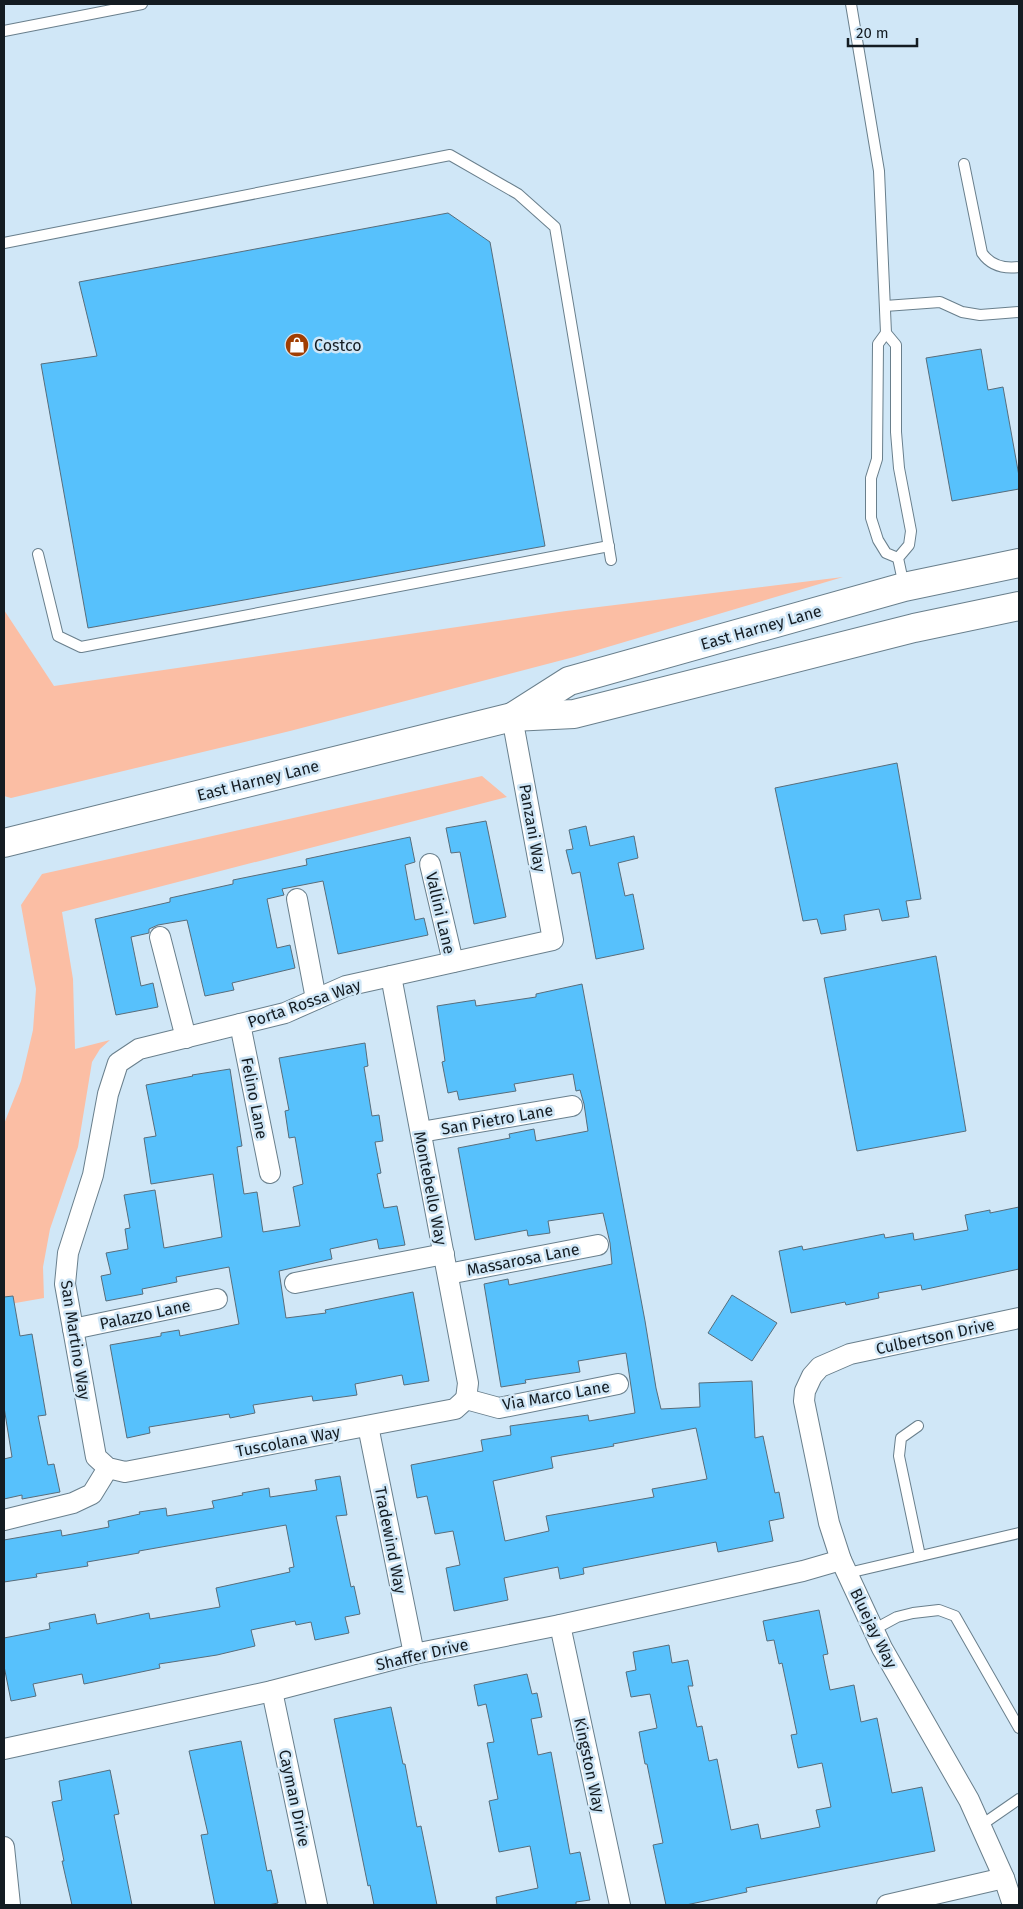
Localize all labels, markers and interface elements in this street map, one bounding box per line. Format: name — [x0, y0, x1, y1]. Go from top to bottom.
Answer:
scale bar — [848, 15, 917, 47]
text: 20 m — [856, 24, 889, 42]
shop icon: Costco — [284, 332, 310, 358]
place label: Costco — [314, 336, 362, 355]
street label: East Harney Lane — [698, 601, 824, 654]
street label: East Harney Lane — [195, 756, 321, 805]
street label: Panzani Way — [515, 783, 550, 874]
street label: Vallini Lane — [422, 870, 459, 956]
street label: Porta Rossa Way — [245, 975, 363, 1032]
street label: Felino Lane — [237, 1056, 272, 1141]
street label: San Pietro Lane — [440, 1100, 554, 1139]
street label: Montebello Way — [410, 1130, 451, 1247]
street label: Massarosa Lane — [465, 1239, 581, 1280]
street label: San Martino Way — [57, 1279, 94, 1401]
street label: Palazzo Lane — [98, 1296, 192, 1333]
street label: Culbertson Drive — [874, 1315, 996, 1358]
street label: Via Marco Lane — [501, 1377, 611, 1414]
street label: Tuscolana Way — [234, 1422, 342, 1461]
street label: Tradewind Way — [371, 1485, 410, 1595]
street label: Bluejay Way — [846, 1585, 901, 1671]
street label: Shaffer Drive — [374, 1635, 470, 1674]
street label: Kingston Way — [570, 1716, 609, 1814]
street label: Cayman Drive — [275, 1748, 314, 1848]

